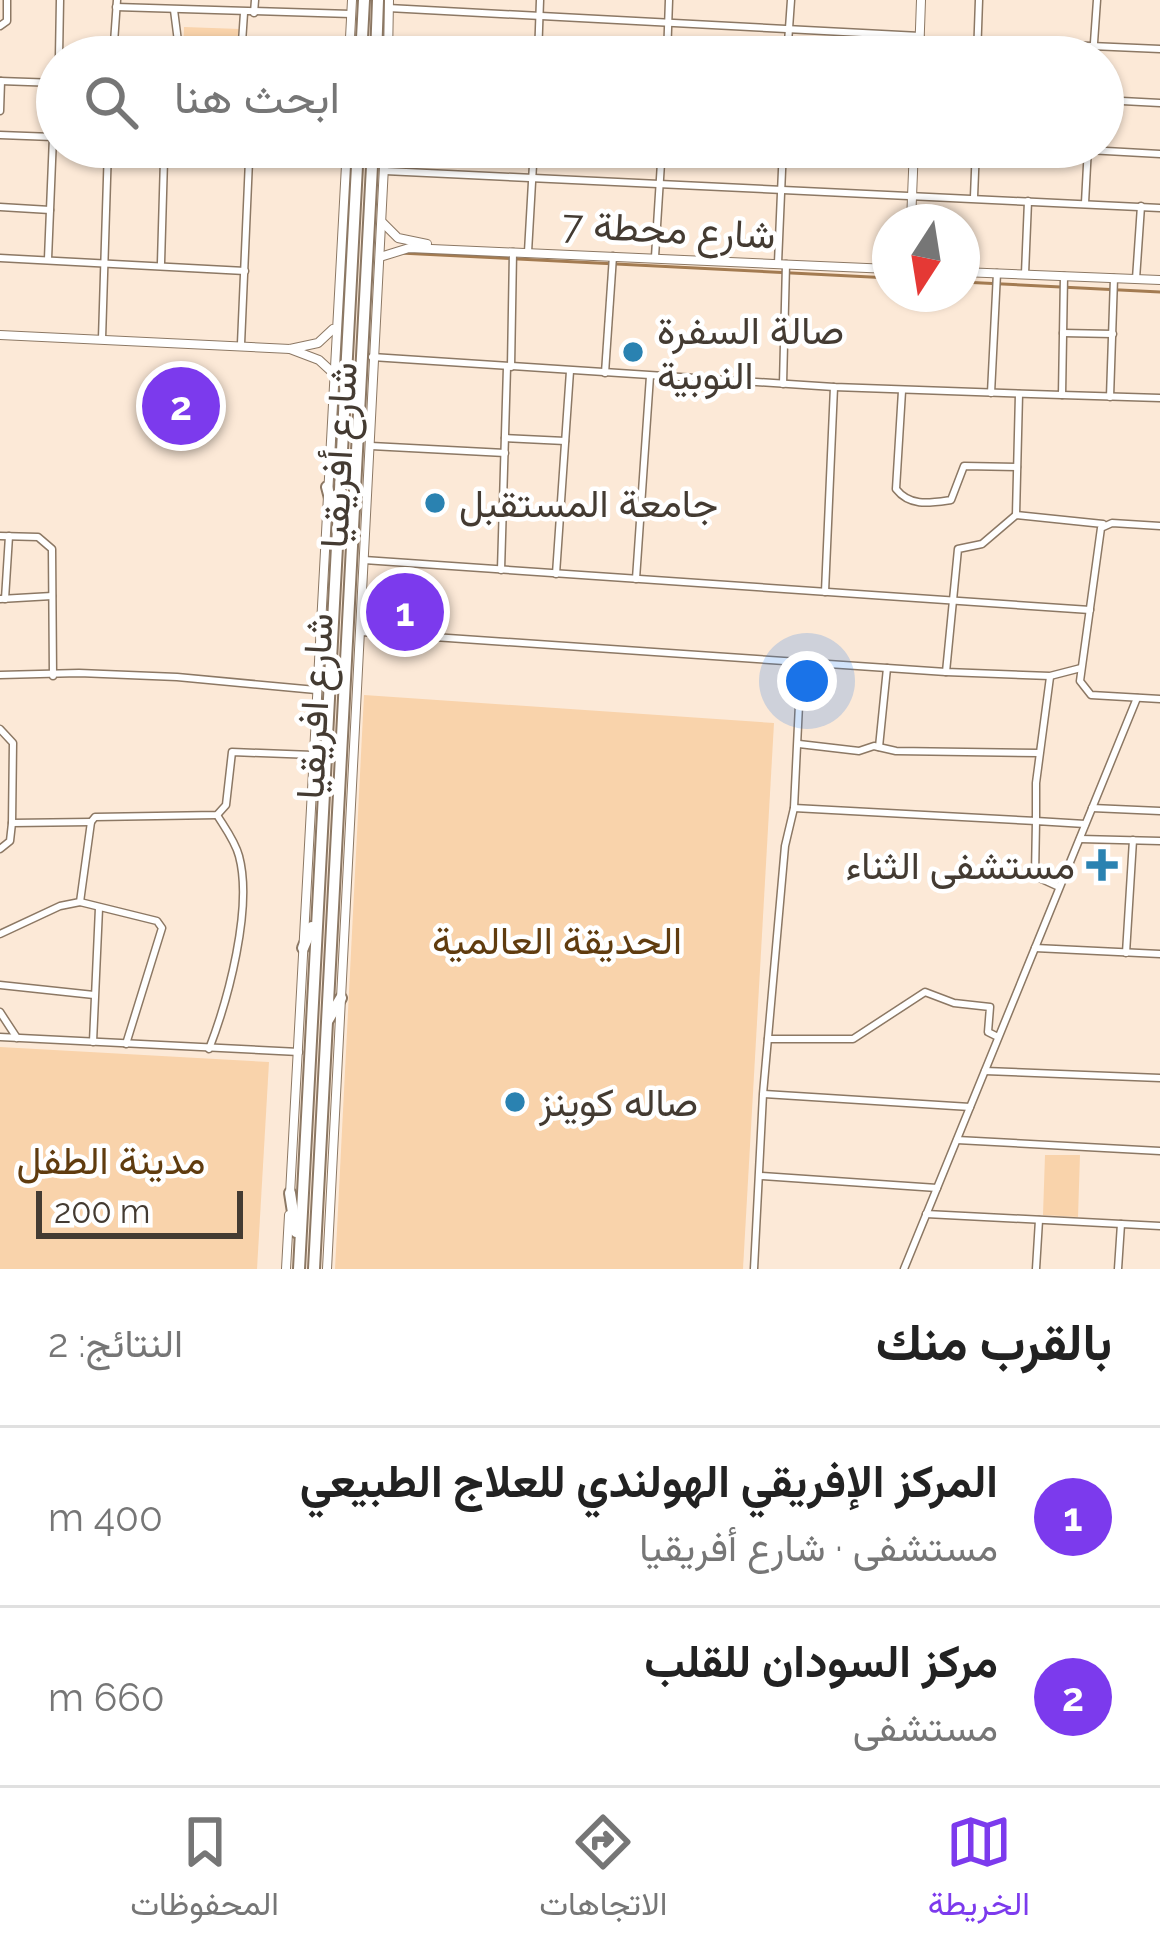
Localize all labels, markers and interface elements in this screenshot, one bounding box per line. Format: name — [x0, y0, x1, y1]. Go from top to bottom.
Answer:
search box — [36, 36, 1124, 168]
icon: search — [78, 69, 144, 135]
text: ابحث هنا — [174, 71, 340, 124]
street label: شارع محطة 7 — [561, 200, 777, 262]
north arrow — [872, 204, 980, 312]
place label: صالة السفرة النوبية — [657, 307, 844, 400]
marker: صالة السفرة النوبية — [620, 339, 646, 365]
pin: 2 — [142, 361, 220, 451]
street label: شارع أفريقيا — [310, 361, 370, 549]
place label: جامعة المستقبل — [459, 480, 718, 527]
marker: جامعة المستقبل — [422, 490, 448, 516]
pin: 1 — [366, 567, 444, 657]
street label: شارع افريقيا — [286, 612, 346, 800]
your location — [777, 651, 837, 711]
place label: مستشفى الثناء — [845, 842, 1075, 889]
marker: مستشفى الثناء — [1086, 849, 1118, 881]
park label: الحديقة العالمية — [432, 917, 682, 963]
place label: صاله كوينز — [538, 1079, 698, 1127]
marker: صاله كوينز — [502, 1089, 528, 1115]
park label: مدينة الطفل — [16, 1137, 206, 1184]
scale bar — [36, 1185, 243, 1238]
text: 200 m — [54, 1192, 150, 1231]
text: بالقرب منك — [876, 1312, 1112, 1372]
text: النتائج: 2 — [48, 1320, 183, 1366]
text: المركز الإفريقي الهولندي للعلاج الطبيعي — [300, 1455, 998, 1508]
text: 400 m — [48, 1494, 163, 1540]
text: 1 — [1063, 1494, 1083, 1540]
text: مستشفى · شارع أفريقيا — [639, 1524, 998, 1570]
text: مركز السودان للقلب — [644, 1635, 998, 1688]
text: 660 m — [48, 1674, 165, 1720]
text: 2 — [1062, 1674, 1084, 1720]
text: مستشفى — [853, 1704, 998, 1750]
tab: المحفوظات — [130, 1809, 279, 1933]
tab: الاتجاهات — [539, 1809, 667, 1933]
tab: الخريطة — [928, 1809, 1030, 1933]

